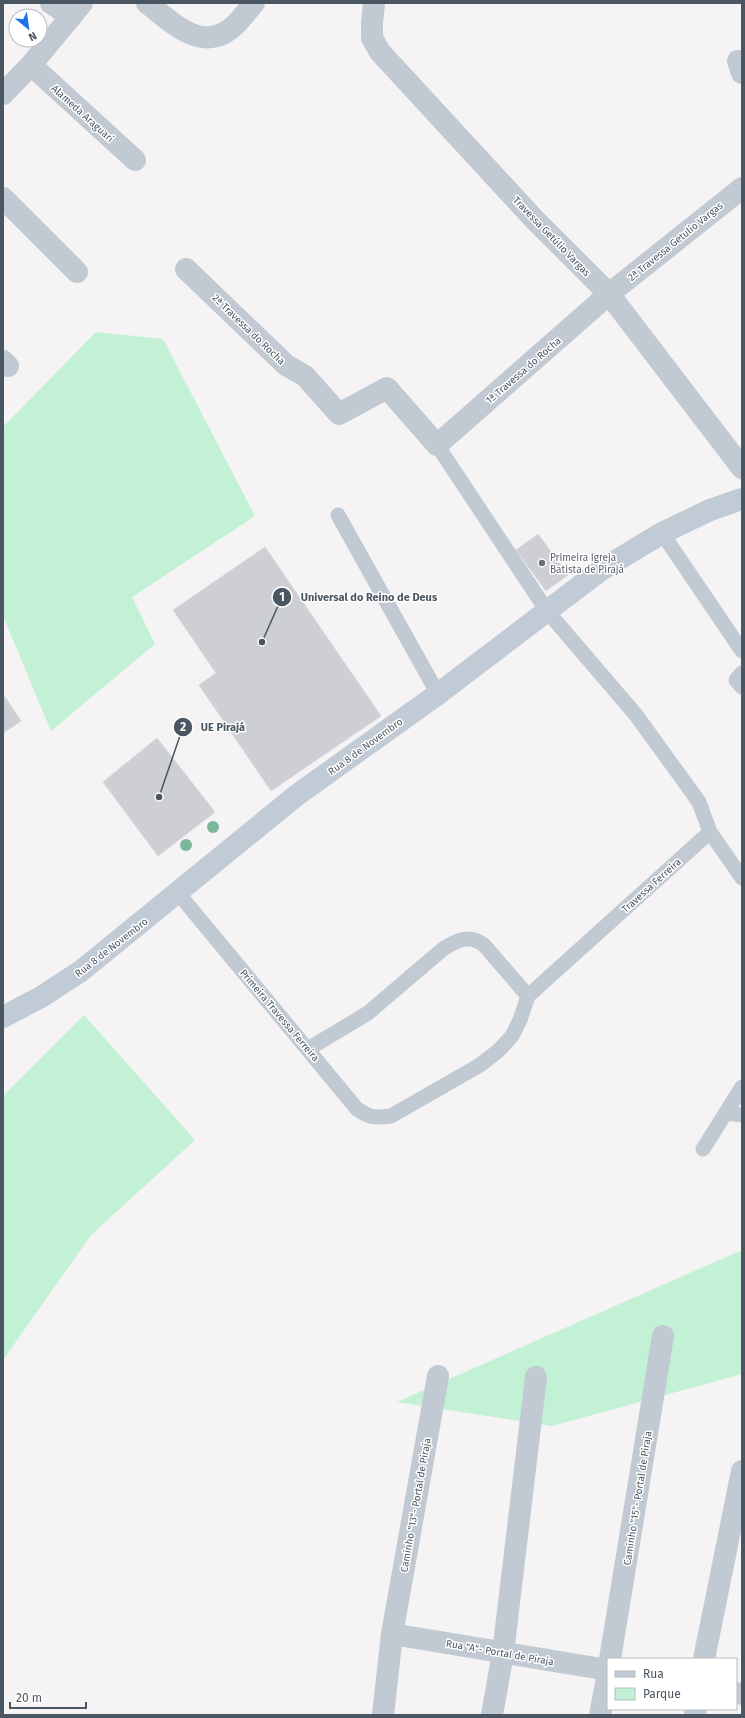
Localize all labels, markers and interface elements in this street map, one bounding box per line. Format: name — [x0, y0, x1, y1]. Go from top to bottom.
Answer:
north arrow — [8, 8, 48, 48]
text: N — [26, 29, 39, 44]
street label: Alameda Araguari — [49, 83, 116, 145]
street label: Travessa Getúlio Vargas — [510, 194, 593, 279]
street label: 2ª Travessa Getulio Vargas — [626, 200, 726, 284]
street label: 2ª Travessa do Rocha — [210, 292, 287, 367]
street label: 1ª Travessa do Rocha — [484, 335, 564, 407]
place label: Primeira Igreja Batista de Pirajá — [550, 552, 624, 576]
marker: Primeira Igreja Batista de Pirajá — [537, 558, 547, 568]
callout: Universal do Reino de Deus — [272, 586, 445, 609]
text: 1 — [279, 590, 285, 604]
text: Universal do Reino de Deus — [301, 591, 438, 604]
callout: UE Pirajá — [173, 715, 253, 738]
street label: Rua 8 de Novembro — [326, 716, 405, 778]
text: 2 — [180, 720, 186, 734]
text: UE Pirajá — [201, 721, 245, 734]
street label: Travessa Ferreira — [619, 856, 684, 916]
street label: Rua 8 de Novembro — [73, 916, 151, 980]
street label: Primeira Travessa Ferreira — [237, 967, 321, 1064]
street label: Caminho "15"- Portal de Piraja — [621, 1430, 655, 1566]
street label: Caminho "13"- Portal de Piraja — [398, 1437, 434, 1573]
street label: Rua "A"- Portal de Piraja — [445, 1638, 555, 1668]
legend — [607, 1658, 737, 1710]
text: Rua — [643, 1667, 664, 1681]
scale bar — [10, 1684, 86, 1710]
text: Parque — [643, 1687, 681, 1701]
text: 20 m — [16, 1691, 42, 1705]

